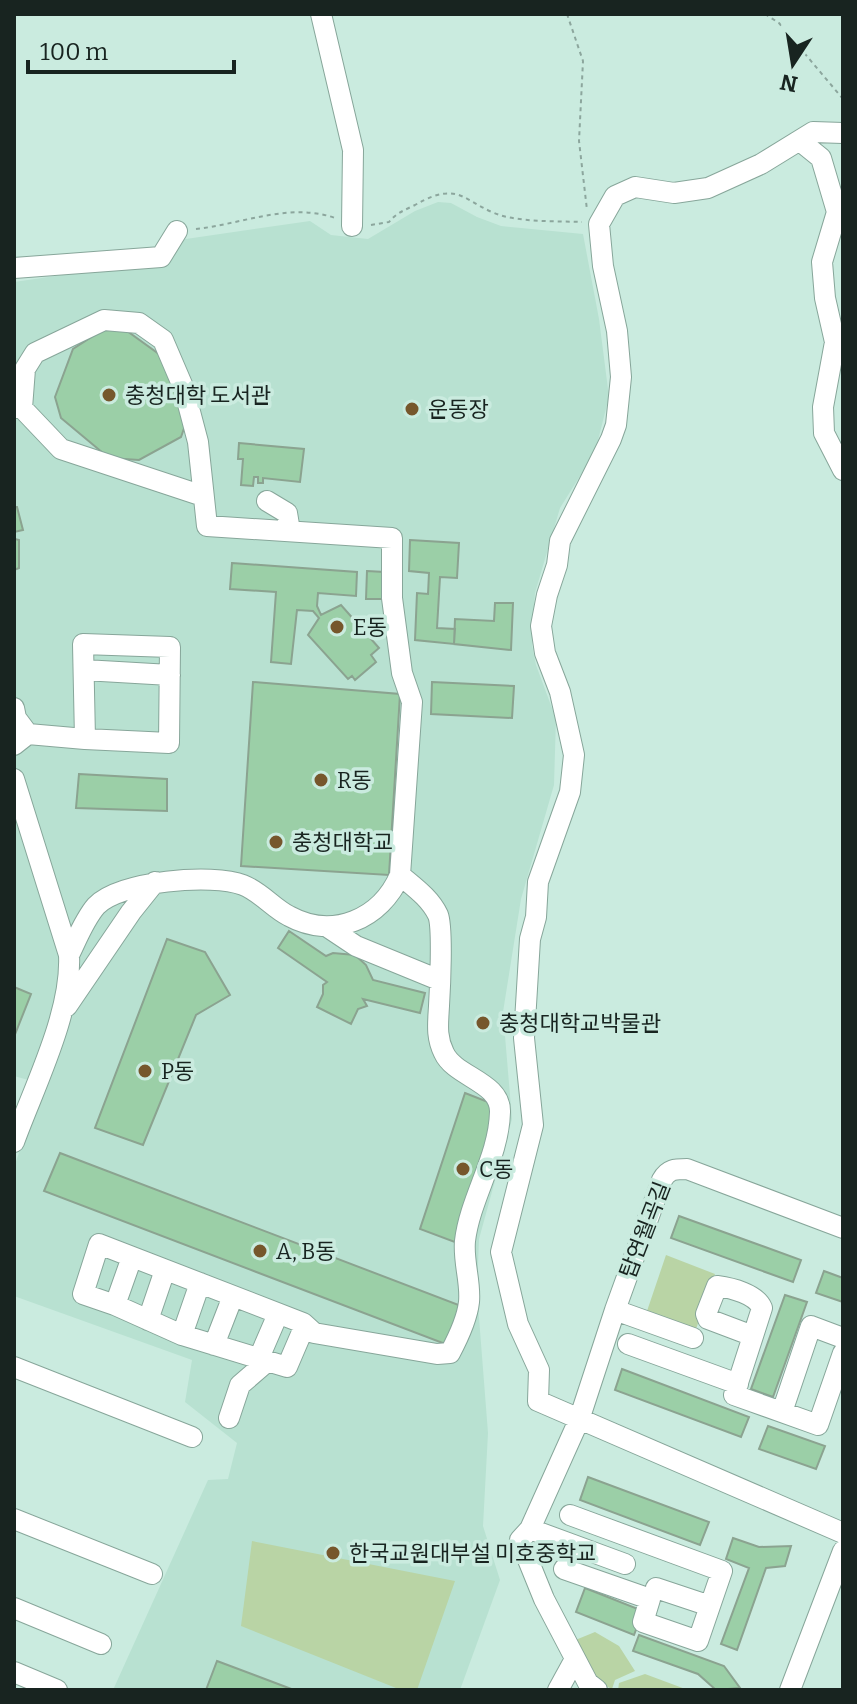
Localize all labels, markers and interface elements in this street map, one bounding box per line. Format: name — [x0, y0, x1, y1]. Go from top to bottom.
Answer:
scale bar — [28, 24, 234, 74]
north arrow — [753, 24, 833, 104]
text: 100 m — [40, 38, 108, 66]
text: N — [778, 68, 800, 98]
place label: 충청대학 도서관 — [125, 382, 271, 409]
marker: 충청대학 도서관 — [100, 386, 118, 404]
place label: 운동장 — [428, 396, 489, 423]
marker: 운동장 — [403, 400, 421, 418]
place label: E동 — [353, 614, 387, 641]
marker: E동 — [328, 618, 346, 636]
place label: R동 — [337, 767, 372, 794]
marker: R동 — [312, 771, 330, 789]
place label: 충청대학교 — [292, 829, 393, 856]
marker: 충청대학교 — [267, 833, 285, 851]
place label: 충청대학교박물관 — [499, 1010, 661, 1037]
marker: 충청대학교박물관 — [474, 1014, 492, 1032]
place label: P동 — [161, 1058, 194, 1085]
marker: P동 — [136, 1062, 154, 1080]
place label: C동 — [479, 1156, 513, 1183]
marker: C동 — [454, 1160, 472, 1178]
street label: 탑연월곡길 — [614, 1178, 676, 1282]
place label: A, B동 — [276, 1238, 336, 1265]
marker: A, B동 — [251, 1242, 269, 1260]
place label: 한국교원대부설 미호중학교 — [349, 1540, 596, 1567]
marker: 한국교원대부설 미호중학교 — [324, 1544, 342, 1562]

